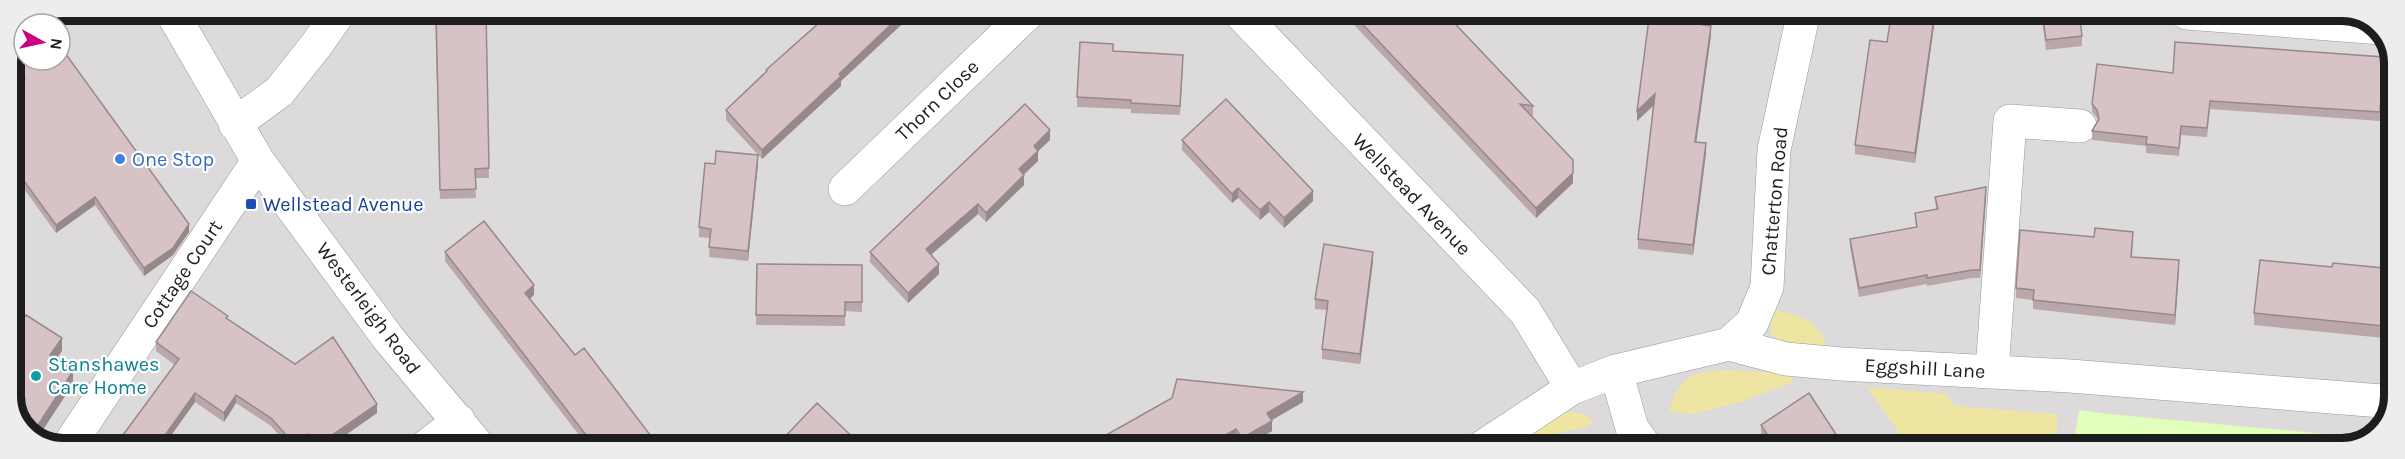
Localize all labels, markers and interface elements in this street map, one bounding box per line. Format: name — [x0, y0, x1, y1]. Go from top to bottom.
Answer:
north arrow — [12, 12, 72, 72]
text: N — [46, 37, 67, 51]
street label: Thorn Close — [891, 55, 984, 146]
street label: Chatterton Road — [1757, 126, 1792, 276]
street label: Wellstead Avenue — [1348, 129, 1476, 260]
place label: One Stop — [132, 148, 214, 171]
marker: One Stop — [113, 152, 127, 166]
place label: Wellstead Avenue — [263, 193, 423, 216]
marker: Wellstead Avenue — [244, 197, 258, 211]
street label: Cottage Court — [138, 215, 227, 333]
street label: Westerleigh Road — [312, 238, 426, 379]
place label: Stanshawes Care Home — [48, 353, 160, 399]
street label: Eggshill Lane — [1864, 354, 1986, 383]
marker: Stanshawes Care Home — [29, 369, 43, 383]

